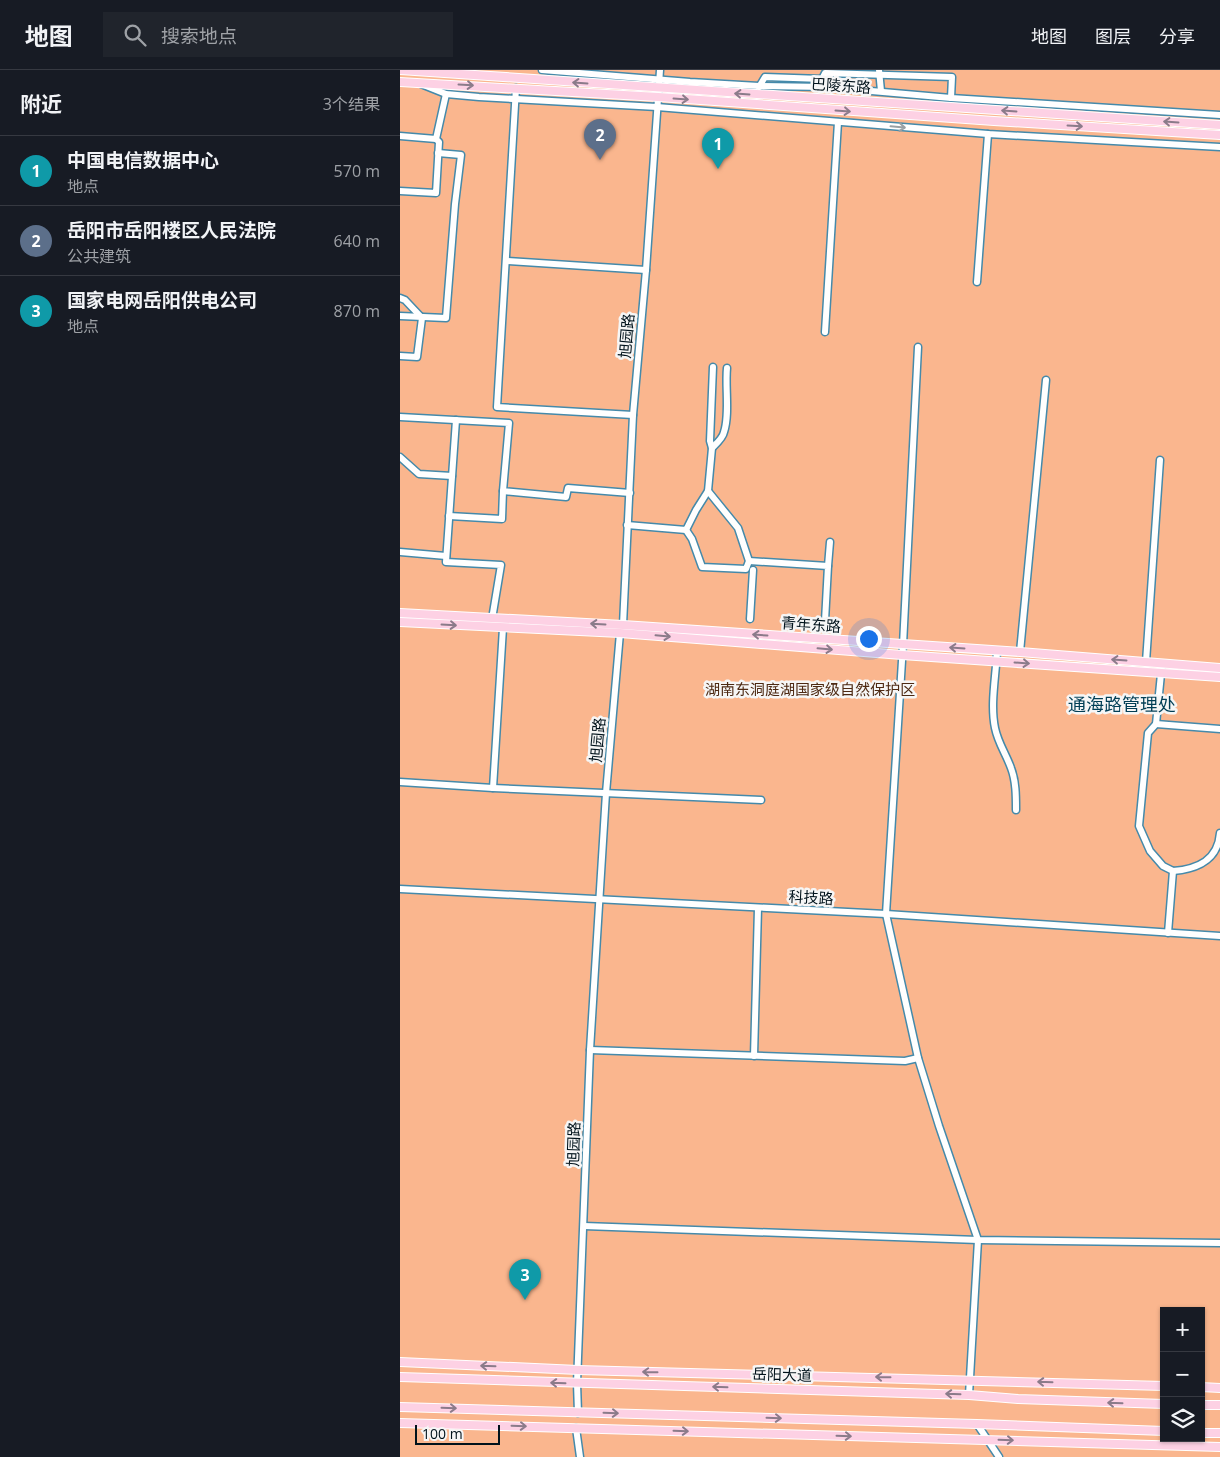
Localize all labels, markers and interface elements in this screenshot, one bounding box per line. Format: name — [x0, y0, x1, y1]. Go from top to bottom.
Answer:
search box — [103, 12, 453, 57]
text: 地图 — [25, 19, 73, 52]
icon: search — [121, 21, 149, 49]
text: 搜索地点 — [161, 23, 237, 49]
text: 地图 — [1031, 24, 1067, 48]
text: 图层 — [1095, 24, 1131, 48]
text: 分享 — [1159, 24, 1195, 48]
street label: 巴陵东路 — [810, 73, 872, 97]
one-way arrow — [572, 78, 588, 87]
one-way arrow — [458, 81, 474, 90]
one-way arrow — [735, 89, 751, 98]
text: 附近 — [20, 90, 62, 118]
text: 3个结果 — [323, 93, 380, 115]
one-way arrow — [672, 94, 688, 103]
one-way arrow — [835, 106, 851, 115]
one-way arrow — [1001, 107, 1017, 116]
one-way arrow — [1164, 117, 1180, 126]
pin: 2 — [584, 119, 616, 160]
one-way arrow — [890, 122, 906, 131]
one-way arrow — [1066, 122, 1082, 131]
pin: 1 — [702, 128, 734, 169]
text: 中国电信数据中心 — [67, 147, 219, 173]
text: 1 — [31, 160, 41, 182]
text: 570 m — [334, 160, 380, 182]
text: 地点 — [67, 175, 99, 197]
text: 岳阳市岳阳楼区人民法院 — [67, 217, 276, 243]
text: 2 — [31, 230, 41, 252]
text: 640 m — [334, 230, 380, 252]
text: 公共建筑 — [67, 245, 131, 267]
text: 国家电网岳阳供电公司 — [67, 287, 257, 313]
text: 3 — [31, 300, 41, 322]
text: 870 m — [334, 300, 380, 322]
street label: 旭园路 — [614, 313, 638, 359]
text: 地点 — [67, 315, 99, 337]
street label: 青年东路 — [780, 612, 842, 636]
one-way arrow — [590, 619, 606, 628]
one-way arrow — [440, 620, 456, 629]
your location — [856, 626, 882, 652]
one-way arrow — [752, 630, 768, 639]
one-way arrow — [655, 632, 671, 641]
one-way arrow — [949, 644, 965, 653]
one-way arrow — [817, 645, 833, 654]
one-way arrow — [1111, 655, 1127, 664]
one-way arrow — [1014, 659, 1030, 668]
park label: 湖南东洞庭湖国家级自然保护区 — [705, 679, 915, 699]
district label: 通海路管理处 — [1068, 692, 1176, 716]
street label: 旭园路 — [585, 717, 609, 763]
street label: 科技路 — [788, 886, 834, 908]
street label: 旭园路 — [562, 1121, 584, 1167]
pin: 3 — [509, 1259, 541, 1300]
map controls — [1160, 1307, 1205, 1442]
button: + — [1160, 1307, 1205, 1352]
button: − — [1160, 1352, 1205, 1397]
one-way arrow — [480, 1361, 496, 1371]
street label: 岳阳大道 — [752, 1363, 812, 1385]
one-way arrow — [642, 1367, 658, 1376]
one-way arrow — [875, 1373, 891, 1382]
one-way arrow — [1037, 1377, 1054, 1387]
one-way arrow — [550, 1378, 566, 1387]
one-way arrow — [713, 1383, 729, 1392]
one-way arrow — [945, 1389, 962, 1399]
button: layers — [1160, 1397, 1205, 1442]
one-way arrow — [1107, 1398, 1123, 1407]
one-way arrow — [440, 1404, 456, 1413]
one-way arrow — [603, 1409, 619, 1418]
one-way arrow — [765, 1413, 781, 1423]
scale bar — [415, 1422, 500, 1445]
one-way arrow — [510, 1422, 526, 1431]
text: 100 m — [422, 1424, 463, 1443]
one-way arrow — [672, 1426, 689, 1436]
one-way arrow — [835, 1431, 851, 1440]
one-way arrow — [998, 1435, 1014, 1445]

